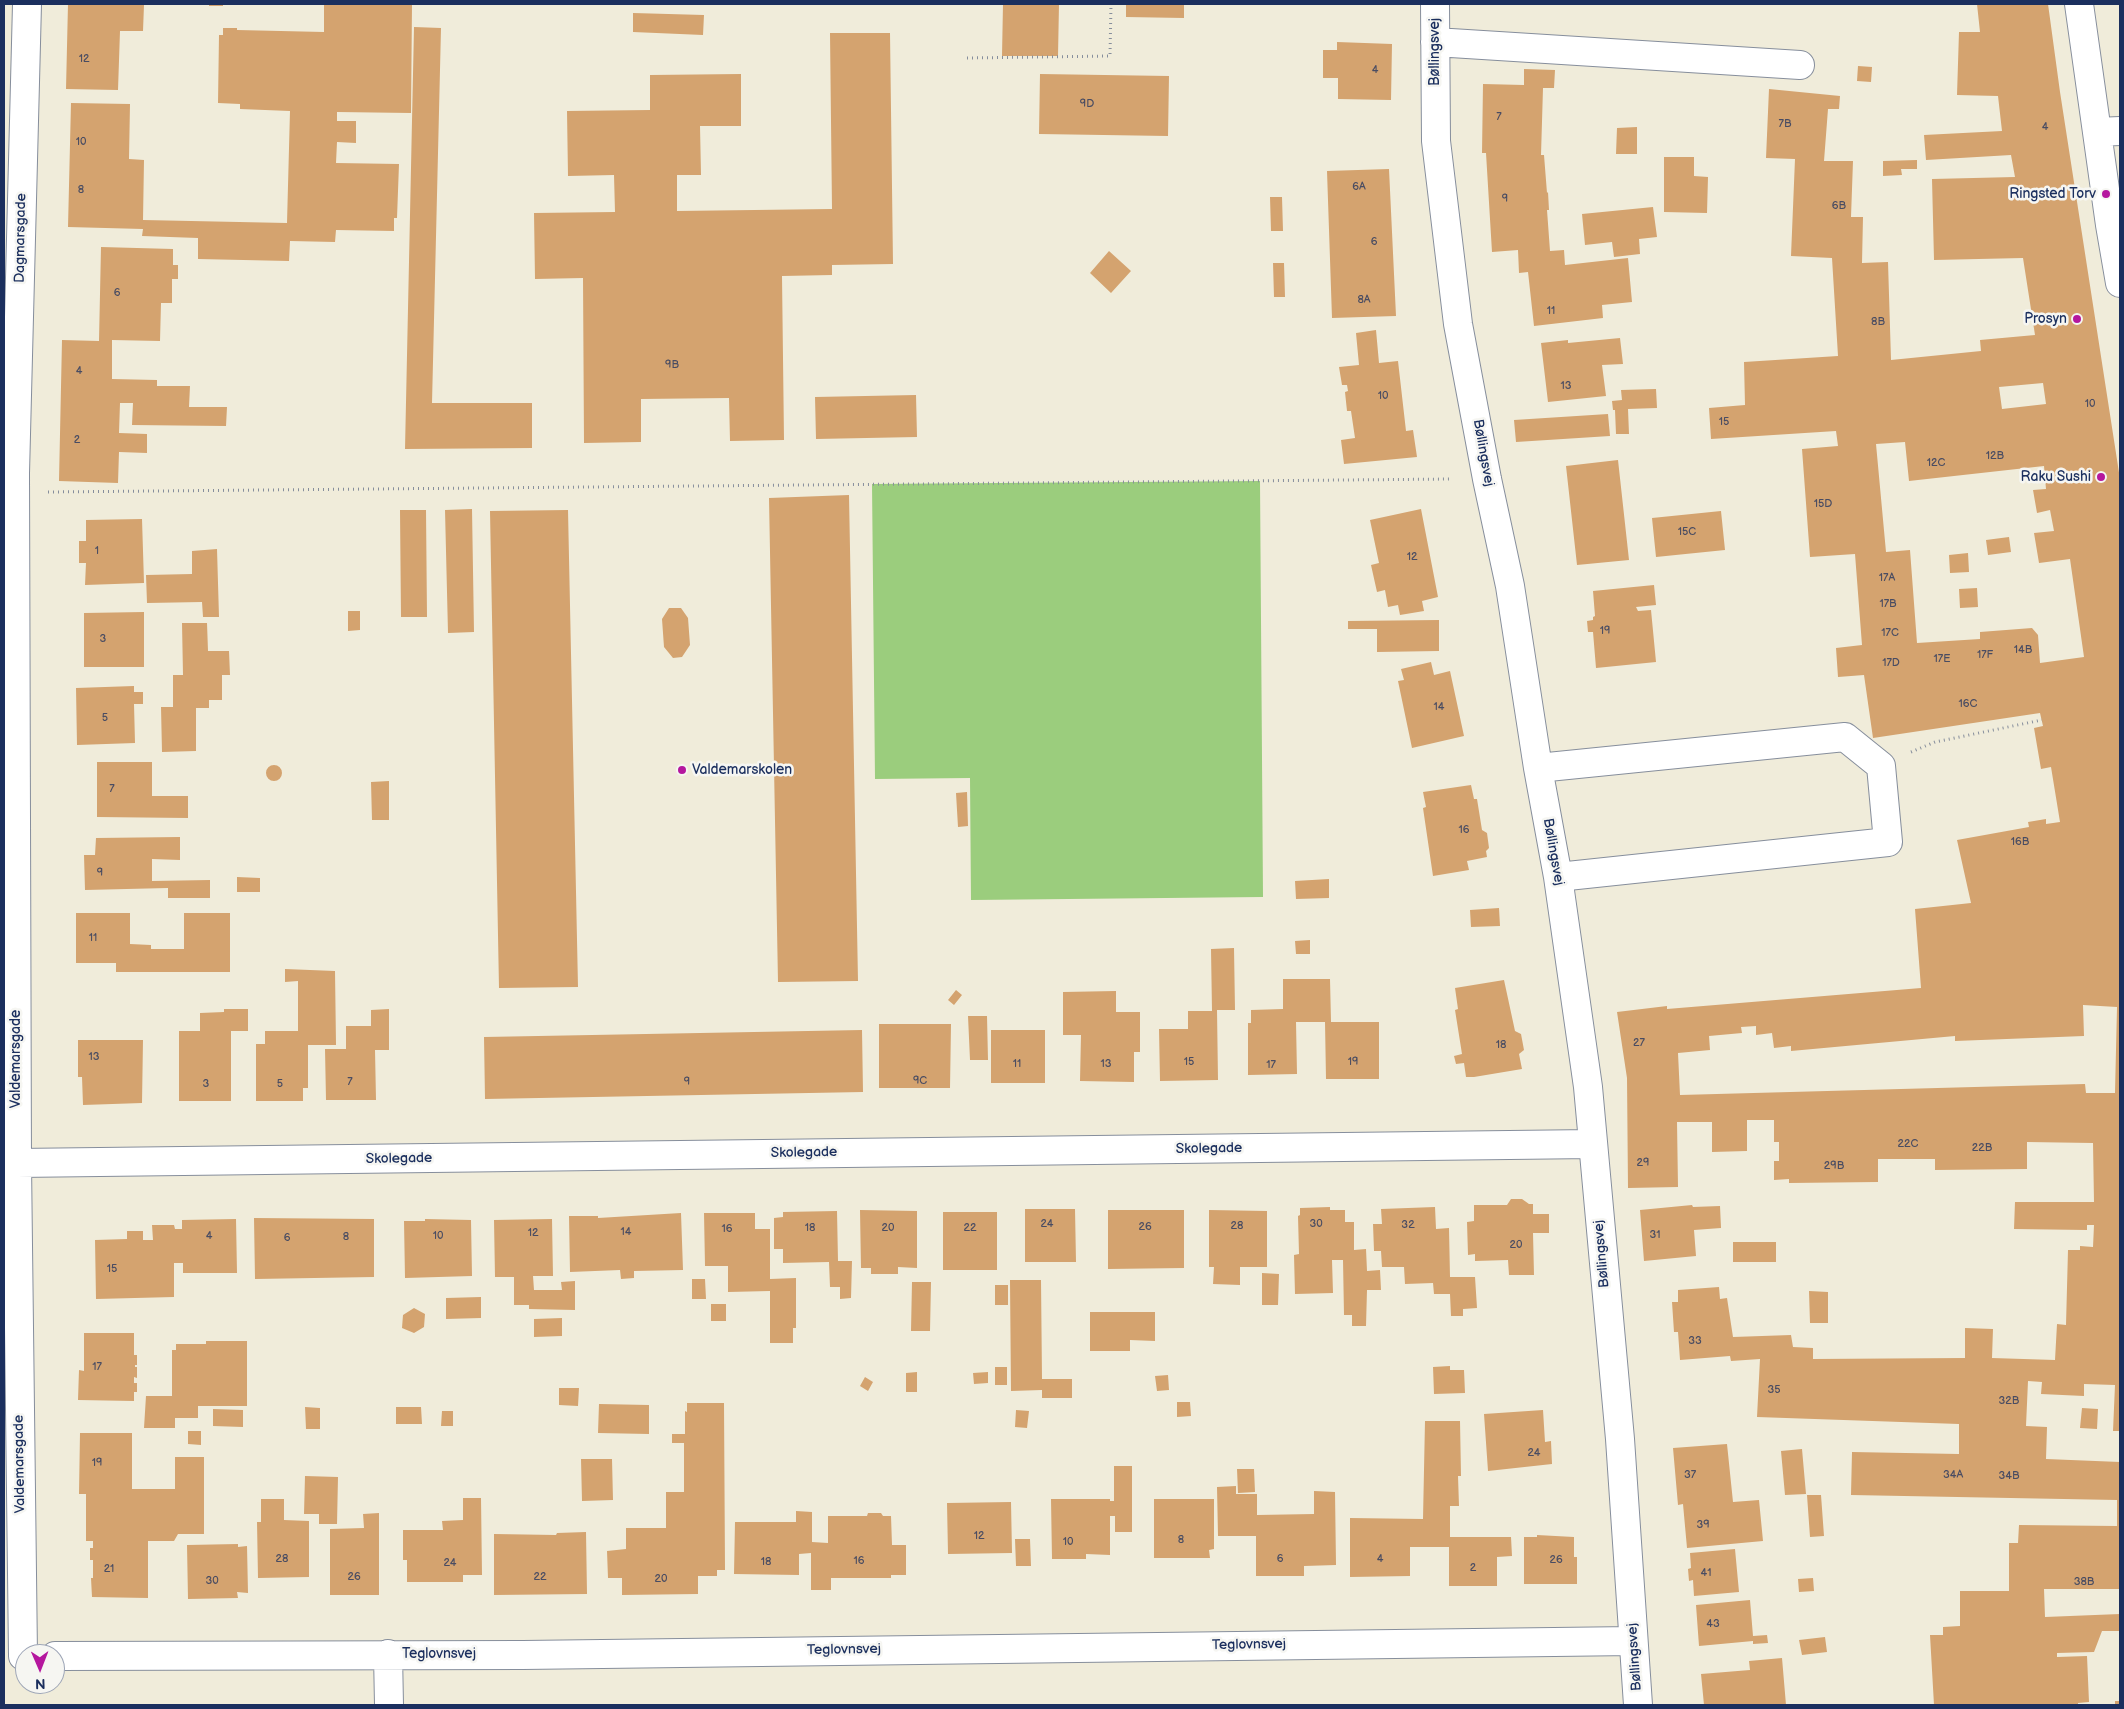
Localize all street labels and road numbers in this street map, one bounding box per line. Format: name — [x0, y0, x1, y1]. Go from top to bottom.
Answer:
street label: Bøllingsvej — [1427, 18, 1443, 86]
street label: Dagmarsgade — [12, 193, 30, 283]
street label: Bøllingsvej — [1469, 418, 1497, 488]
street label: Bøllingsvej — [1539, 817, 1567, 887]
street label: Valdemarsgade — [8, 1010, 24, 1108]
street label: Skolegade — [1175, 1140, 1243, 1158]
street label: Skolegade — [770, 1144, 838, 1162]
street label: Skolegade — [365, 1150, 433, 1168]
street label: Bøllingsvej — [1591, 1219, 1613, 1289]
street label: Valdemarsgade — [11, 1415, 29, 1513]
street label: Bøllingsvej — [1624, 1622, 1646, 1692]
street label: Teglovnsvej — [1212, 1636, 1286, 1654]
street label: Teglovnsvej — [807, 1641, 881, 1659]
street label: Teglovnsvej — [402, 1646, 476, 1662]

